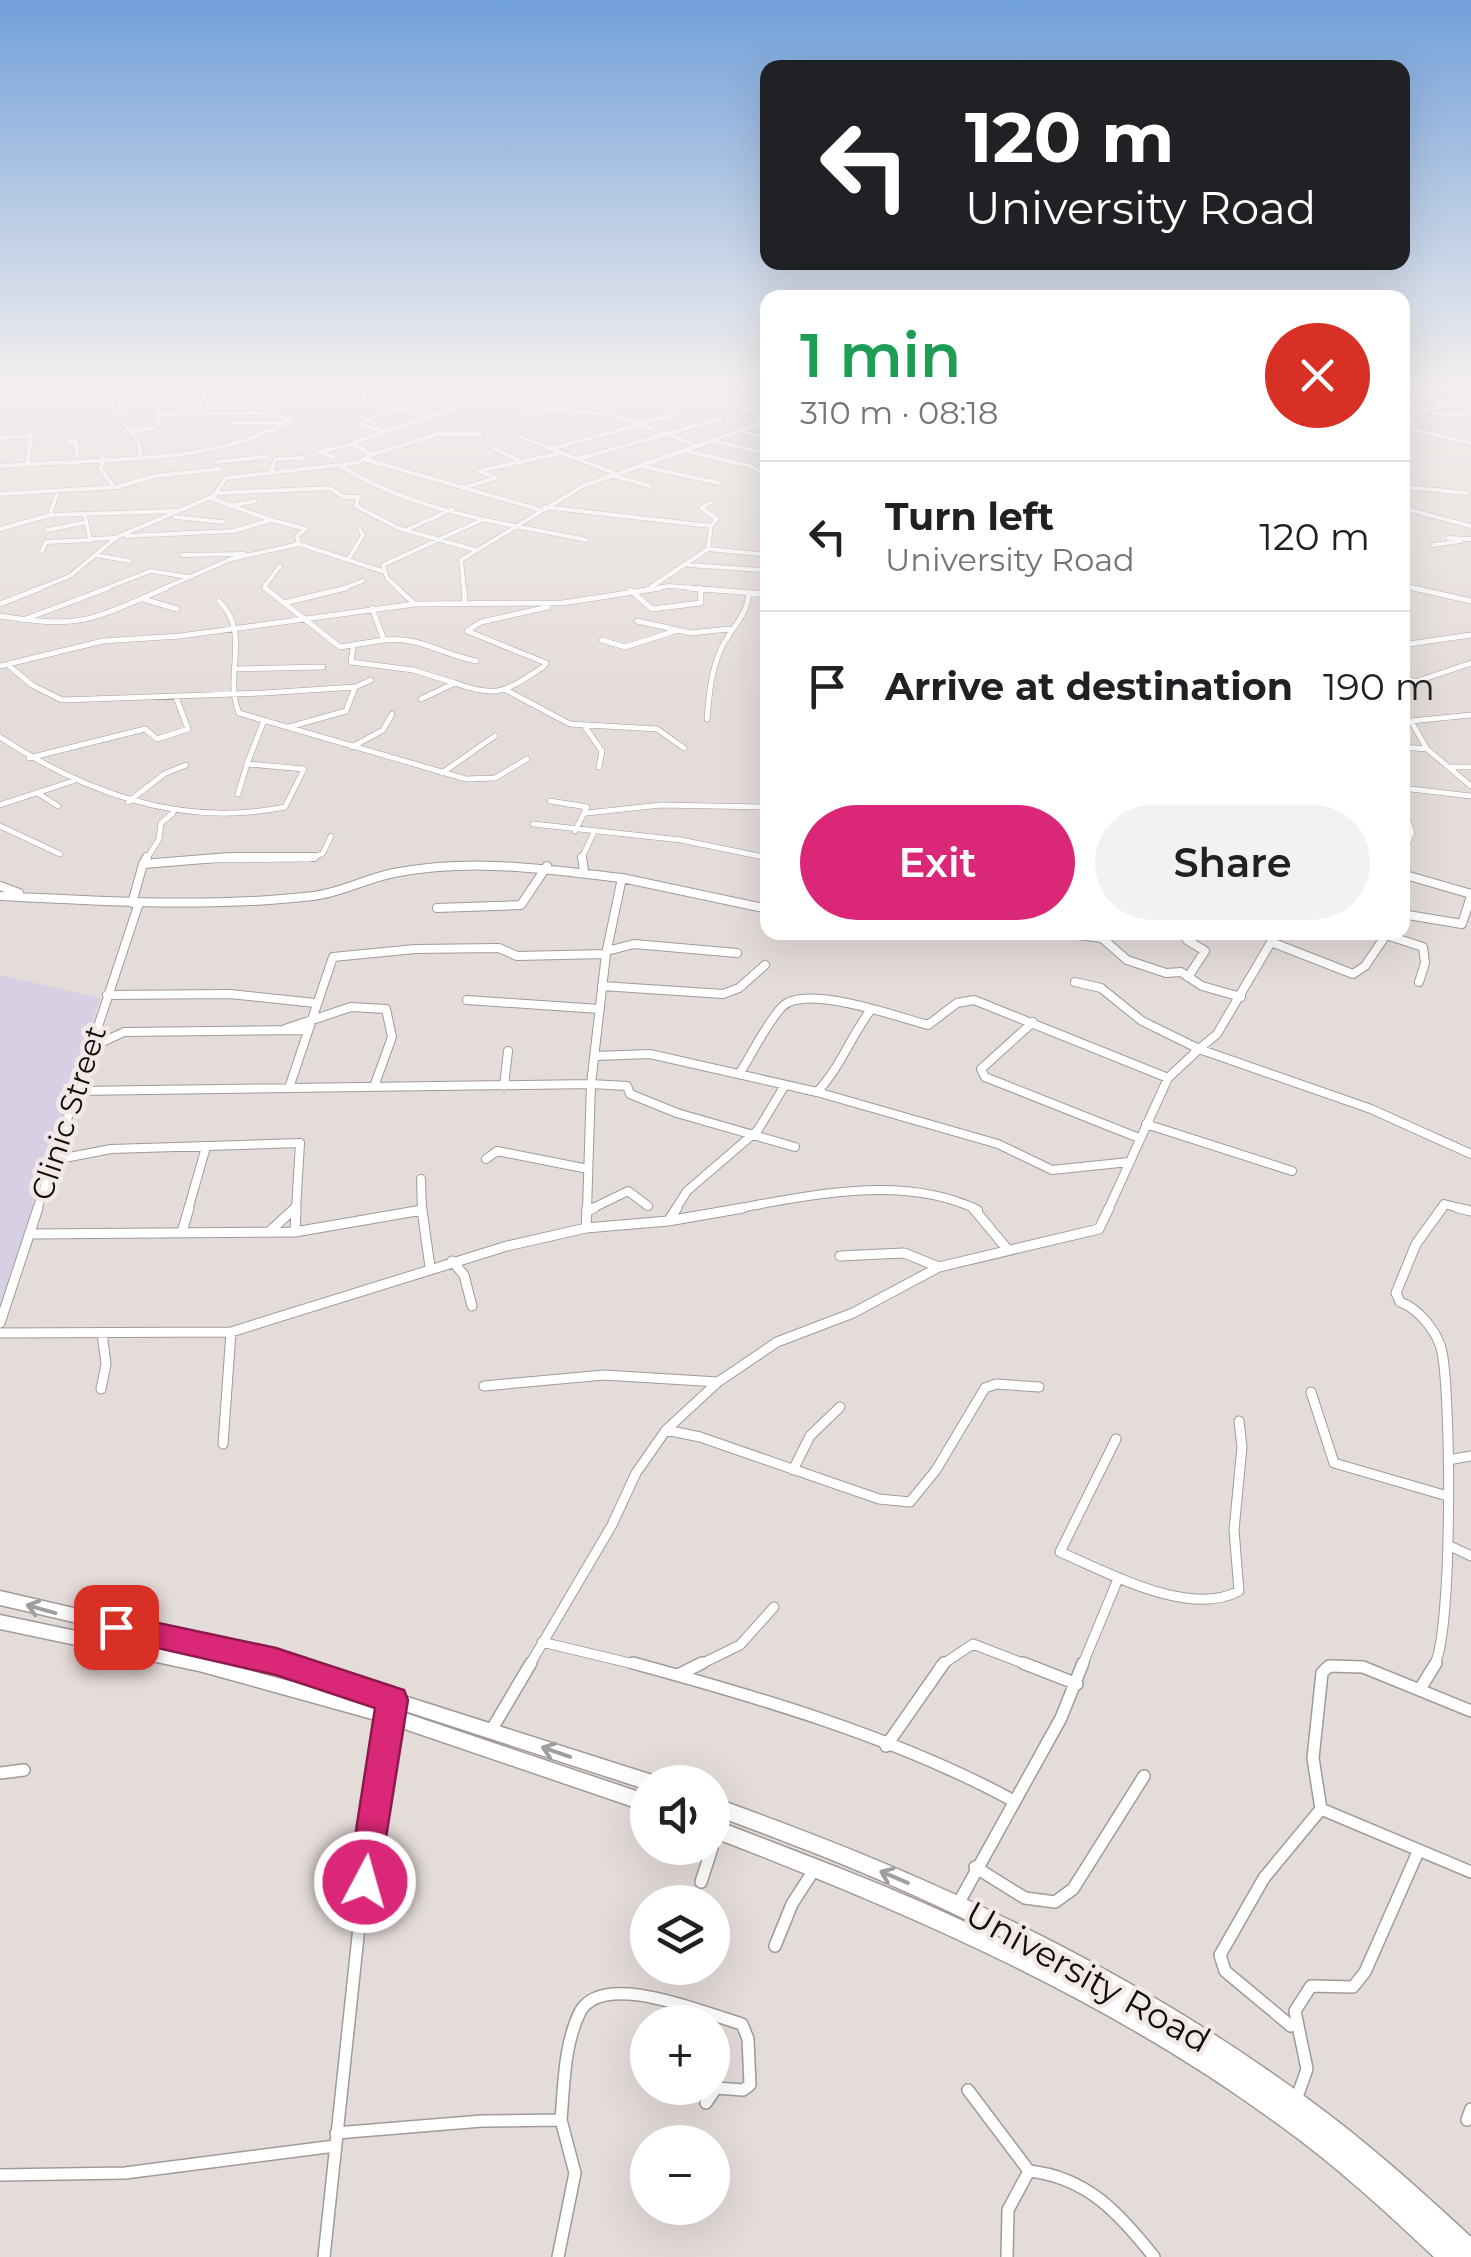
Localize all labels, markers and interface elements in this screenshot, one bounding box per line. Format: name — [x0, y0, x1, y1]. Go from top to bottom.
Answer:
text: 120 m — [965, 94, 1175, 180]
icon: left — [800, 100, 930, 230]
text: University Road — [965, 180, 1316, 235]
text: 1 min — [800, 319, 961, 392]
button: close — [1265, 323, 1370, 428]
text: 310 m · 08:18 — [800, 393, 998, 432]
text: Turn left — [885, 493, 1054, 540]
icon: left — [800, 509, 855, 564]
text: 120 m — [1259, 513, 1370, 560]
text: University Road — [885, 540, 1135, 579]
icon: arrive — [800, 659, 855, 714]
text: Arrive at destination — [885, 663, 1293, 710]
text: 190 m — [1323, 663, 1435, 710]
button: Exit — [800, 805, 1075, 920]
button: Share — [1095, 805, 1370, 920]
street label: Clinic Street — [23, 1021, 114, 1205]
pin — [74, 1585, 159, 1670]
one-way arrow — [26, 1599, 57, 1618]
icon: arrive — [89, 1600, 144, 1655]
one-way arrow — [541, 1741, 573, 1759]
map controls — [630, 1765, 730, 2225]
button: sound — [630, 1765, 730, 1865]
position arrow — [313, 1830, 417, 1934]
one-way arrow — [879, 1867, 910, 1885]
button: layers — [630, 1885, 730, 1985]
street label: University Road — [958, 1892, 1218, 2062]
button: + — [630, 2005, 730, 2105]
button: − — [630, 2125, 730, 2225]

